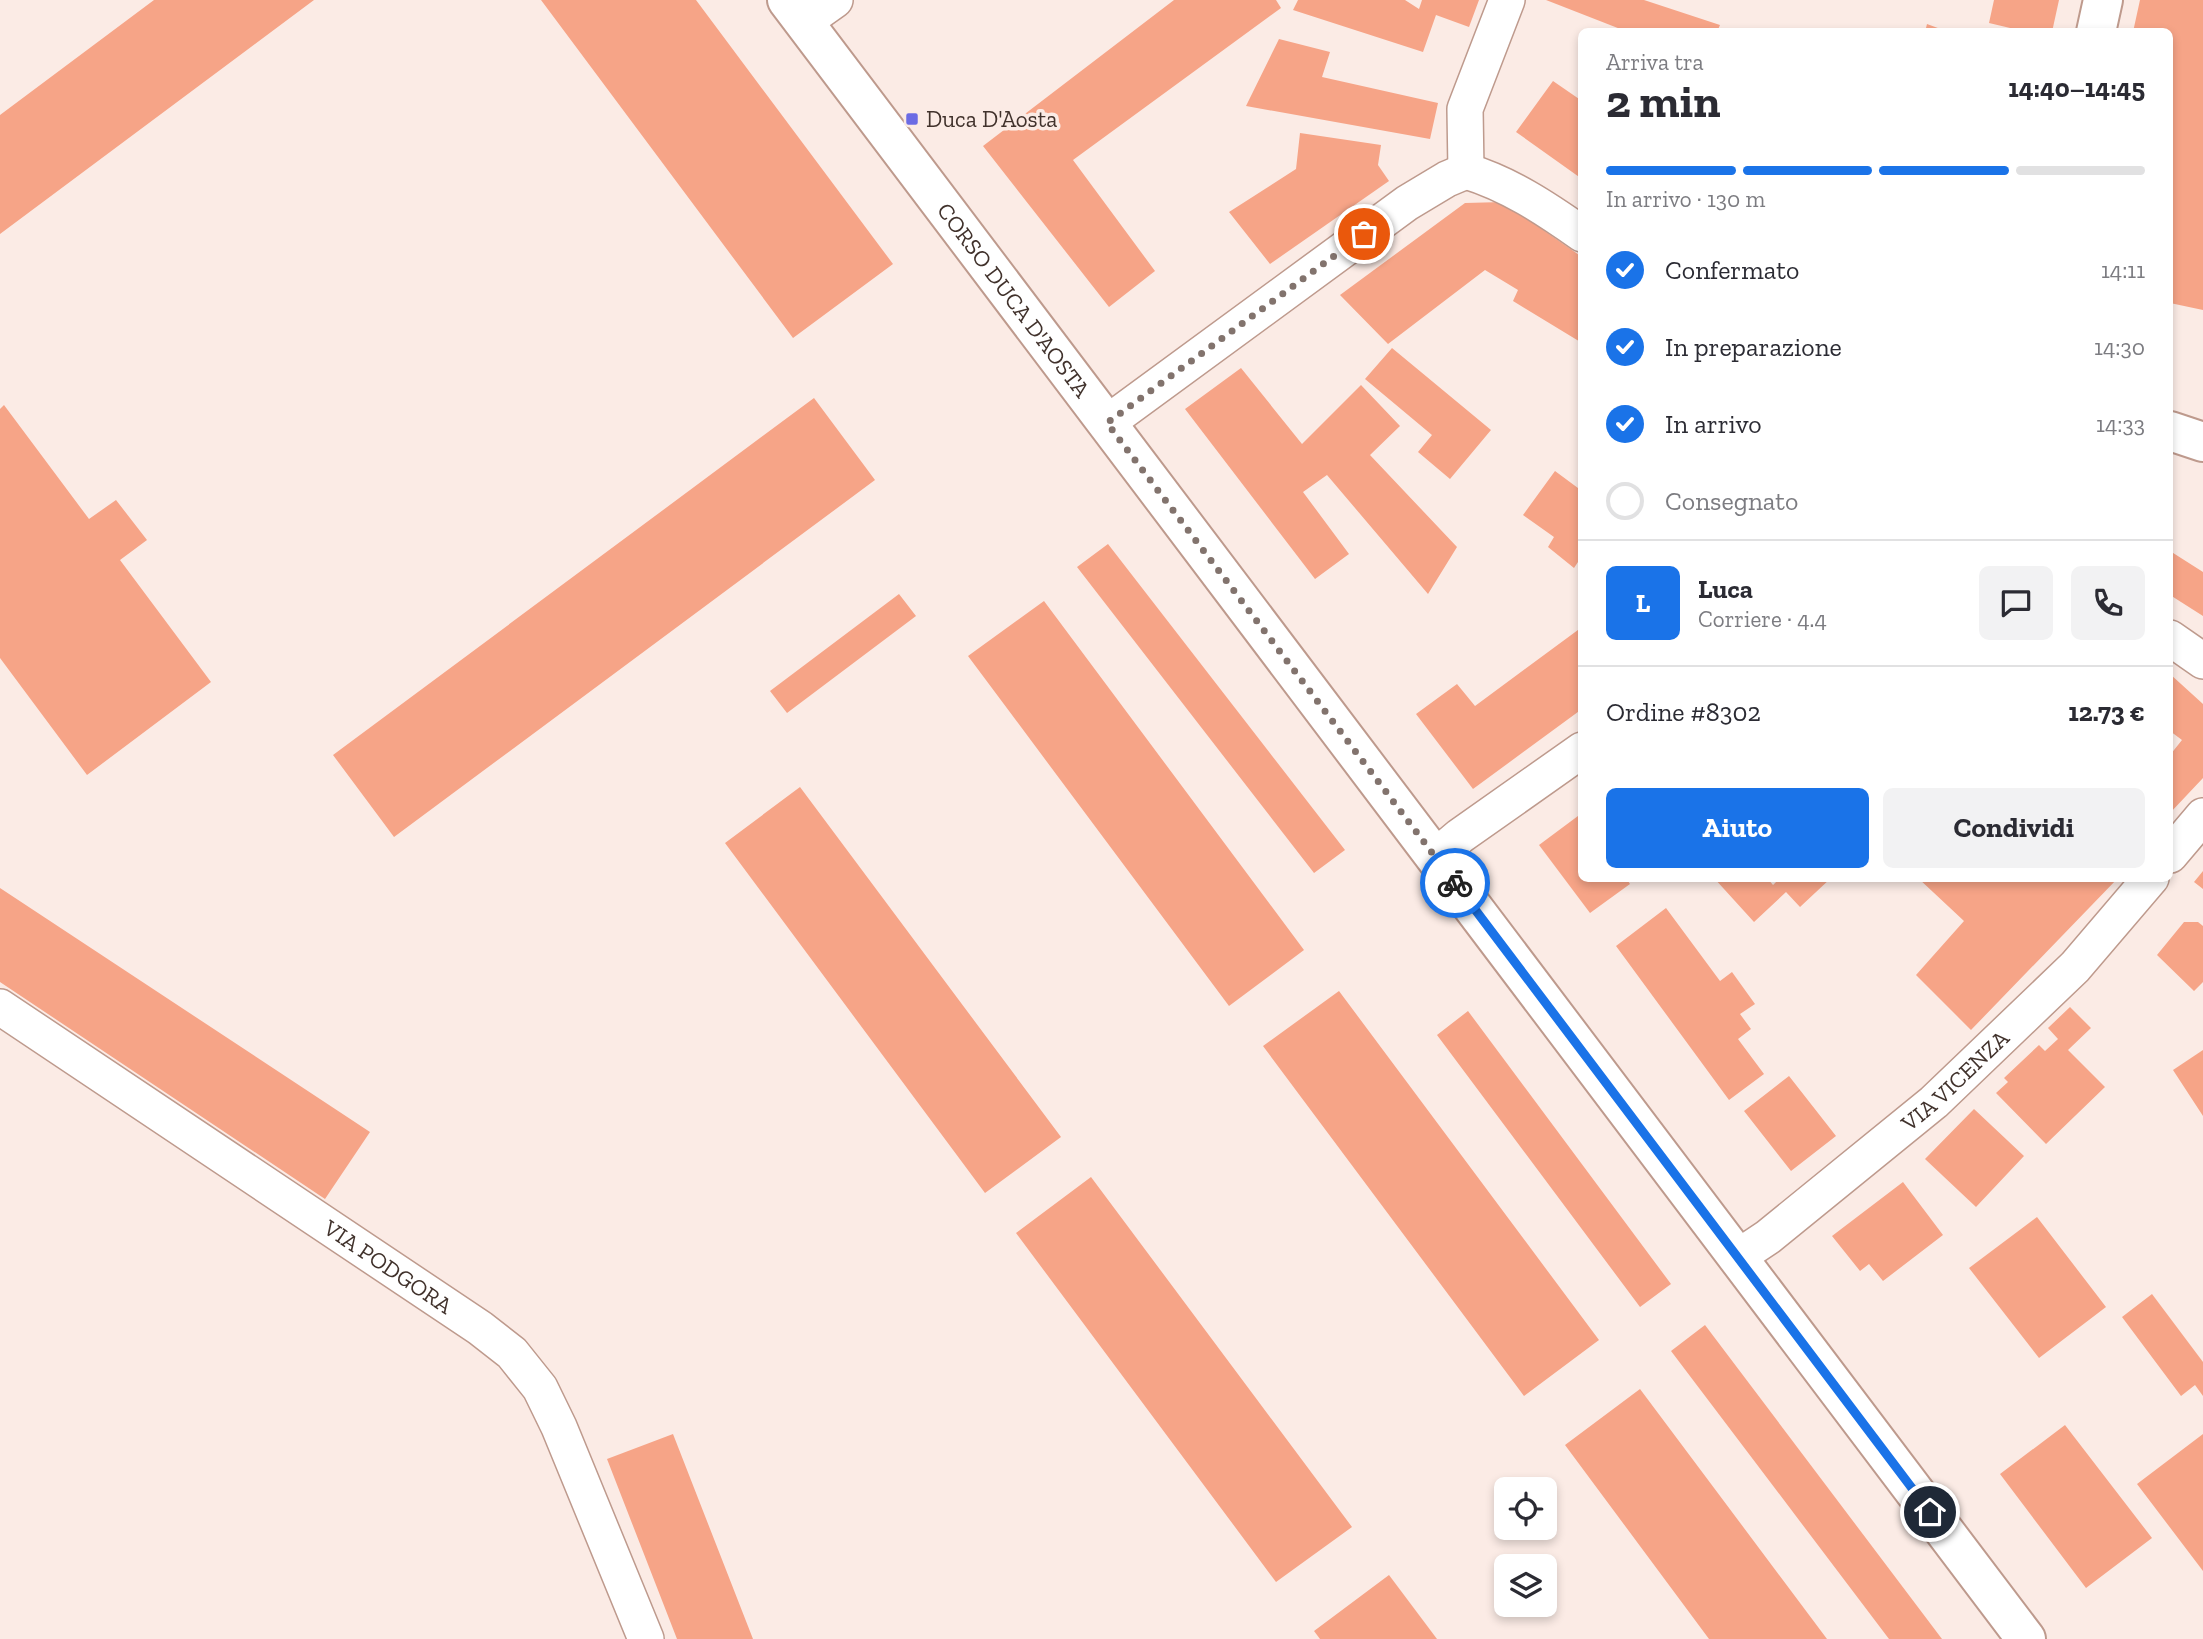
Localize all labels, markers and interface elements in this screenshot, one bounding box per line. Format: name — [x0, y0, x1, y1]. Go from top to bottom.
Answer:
text: Arriva tra — [1606, 48, 1704, 76]
text: 14:40–14:45 — [2008, 72, 2145, 104]
text: 2 min — [1606, 74, 1721, 129]
place label: Duca D'Aosta — [926, 105, 1057, 133]
marker: Duca D'Aosta — [904, 111, 920, 127]
text: In arrivo · 130 m — [1606, 185, 1765, 213]
street label: CORSO DUCA D'AOSTA — [931, 197, 1097, 404]
pin — [1334, 204, 1394, 264]
icon: bag — [1345, 215, 1383, 253]
icon: check — [1606, 251, 1644, 289]
text: Confermato — [1665, 254, 1799, 286]
text: 14:11 — [2101, 256, 2145, 284]
icon: check — [1606, 328, 1644, 366]
text: In preparazione — [1665, 331, 1842, 363]
text: 14:30 — [2094, 333, 2145, 361]
icon: check — [1606, 405, 1644, 443]
text: In arrivo — [1665, 408, 1762, 440]
text: 14:33 — [2096, 410, 2145, 438]
text: Consegnato — [1665, 485, 1798, 517]
button: chat — [1979, 566, 2053, 640]
button: phone — [2071, 566, 2145, 640]
text: Luca — [1698, 573, 1753, 605]
text: L — [1636, 587, 1650, 619]
text: Corriere · 4.4 — [1698, 605, 1827, 633]
text: Ordine #8302 — [1606, 696, 1761, 728]
text: 12.73 € — [2068, 696, 2145, 728]
button: Aiuto — [1606, 788, 1869, 868]
button: Condividi — [1883, 788, 2145, 868]
courier — [1420, 848, 1490, 918]
icon: bike — [1436, 864, 1474, 902]
street label: VIA VICENZA — [1895, 1023, 2015, 1138]
street label: VIA PODGORA — [318, 1213, 459, 1320]
map controls — [1494, 1477, 1557, 1617]
button: locate — [1494, 1477, 1557, 1540]
pin — [1900, 1482, 1960, 1542]
icon: home — [1911, 1493, 1949, 1531]
button: layers — [1494, 1554, 1557, 1617]

